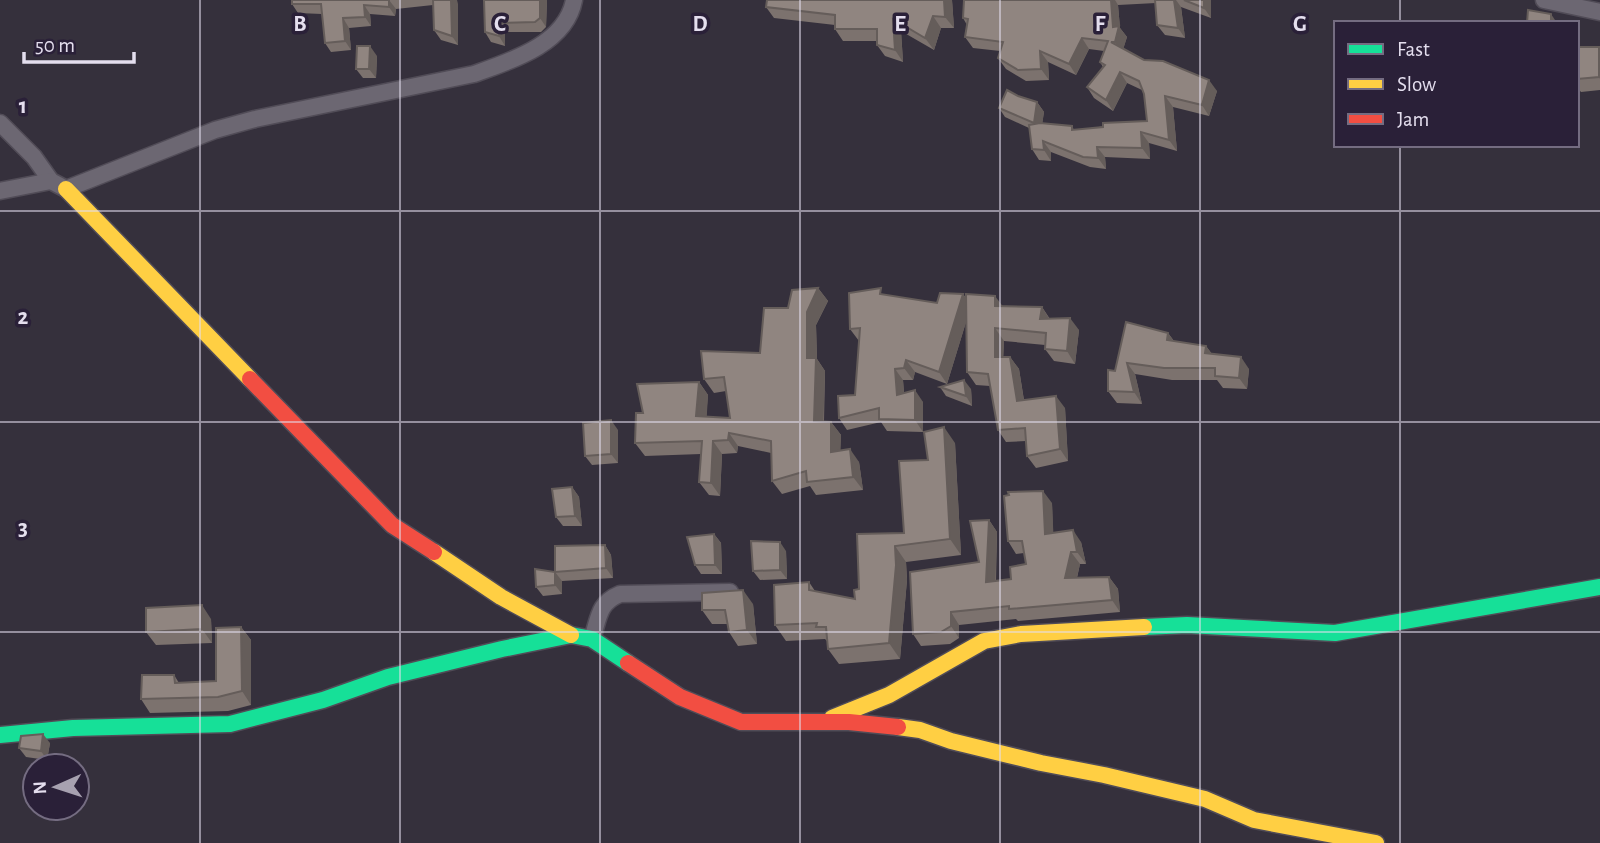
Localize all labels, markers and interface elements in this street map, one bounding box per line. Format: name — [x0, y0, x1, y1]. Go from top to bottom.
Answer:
text: B — [293, 13, 307, 36]
text: C — [494, 13, 506, 36]
text: D — [692, 13, 708, 36]
text: E — [894, 13, 906, 36]
text: F — [1095, 13, 1106, 36]
text: G — [1293, 13, 1307, 36]
scale bar — [24, 21, 135, 65]
legend — [1334, 21, 1579, 147]
text: 50 m — [35, 35, 75, 56]
text: Fast — [1397, 39, 1430, 60]
text: Slow — [1397, 74, 1436, 95]
text: 1 — [19, 95, 27, 118]
text: Jam — [1397, 109, 1429, 130]
text: 2 — [18, 306, 29, 329]
text: 3 — [18, 517, 28, 540]
north arrow — [21, 752, 91, 822]
text: N — [31, 781, 50, 795]

